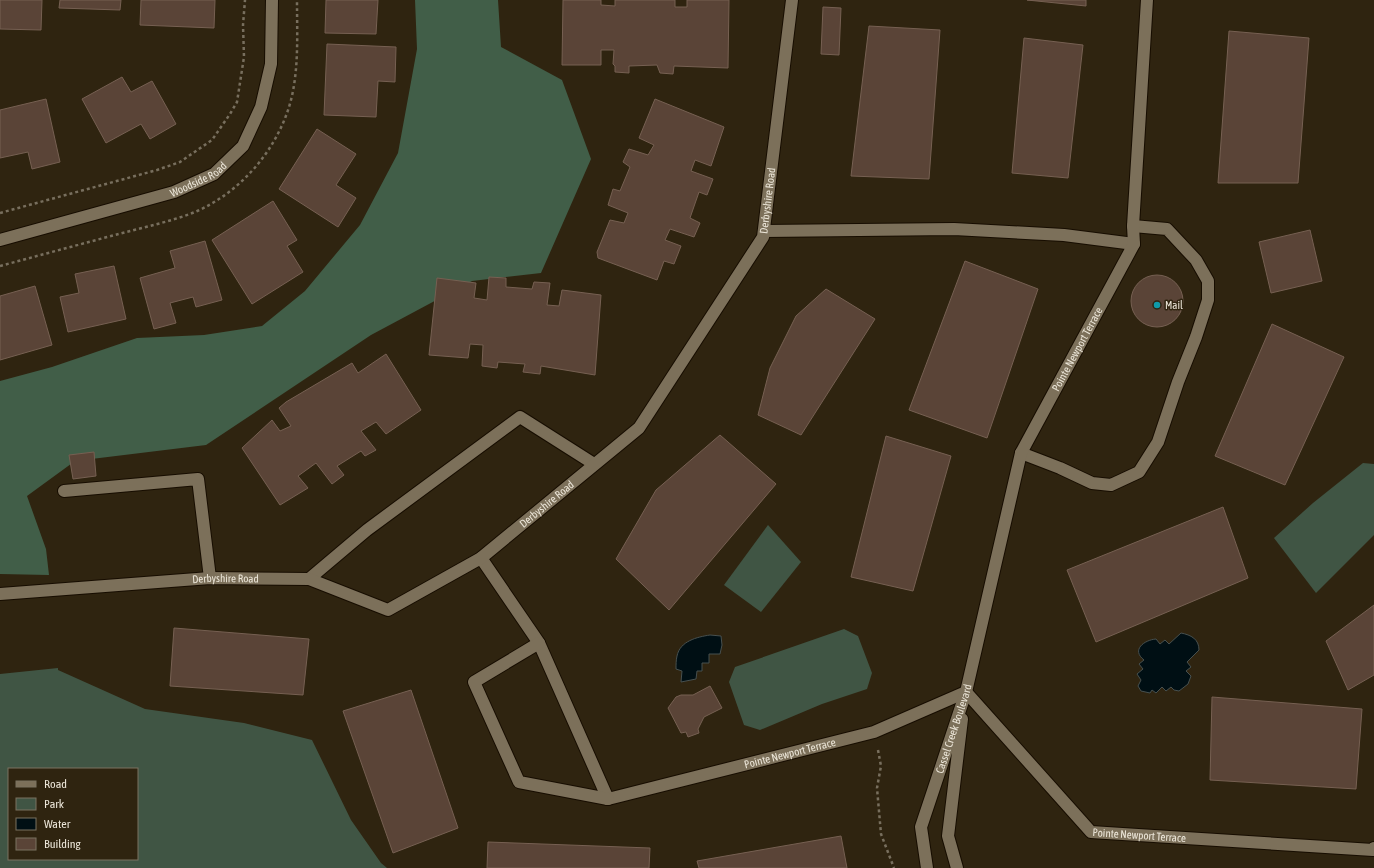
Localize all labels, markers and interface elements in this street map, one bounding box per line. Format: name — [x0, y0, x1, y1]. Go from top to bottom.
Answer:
street label: Woodside Road — [168, 159, 229, 199]
street label: Derbyshire Road — [757, 167, 777, 234]
place label: Mail — [1165, 299, 1183, 311]
marker: Mail — [1152, 300, 1162, 310]
street label: Pointe Newport Terrace — [1050, 305, 1105, 393]
street label: Derbyshire Road — [517, 478, 576, 530]
street label: Derbyshire Road — [192, 572, 259, 585]
street label: Cassel Creek Boulevard — [933, 683, 974, 775]
street label: Pointe Newport Terrace — [743, 736, 837, 770]
legend — [8, 768, 138, 860]
text: Road — [44, 777, 67, 791]
text: Park — [44, 797, 65, 811]
text: Water — [44, 817, 71, 831]
street label: Pointe Newport Terrace — [1092, 826, 1186, 844]
text: Building — [44, 837, 82, 851]

